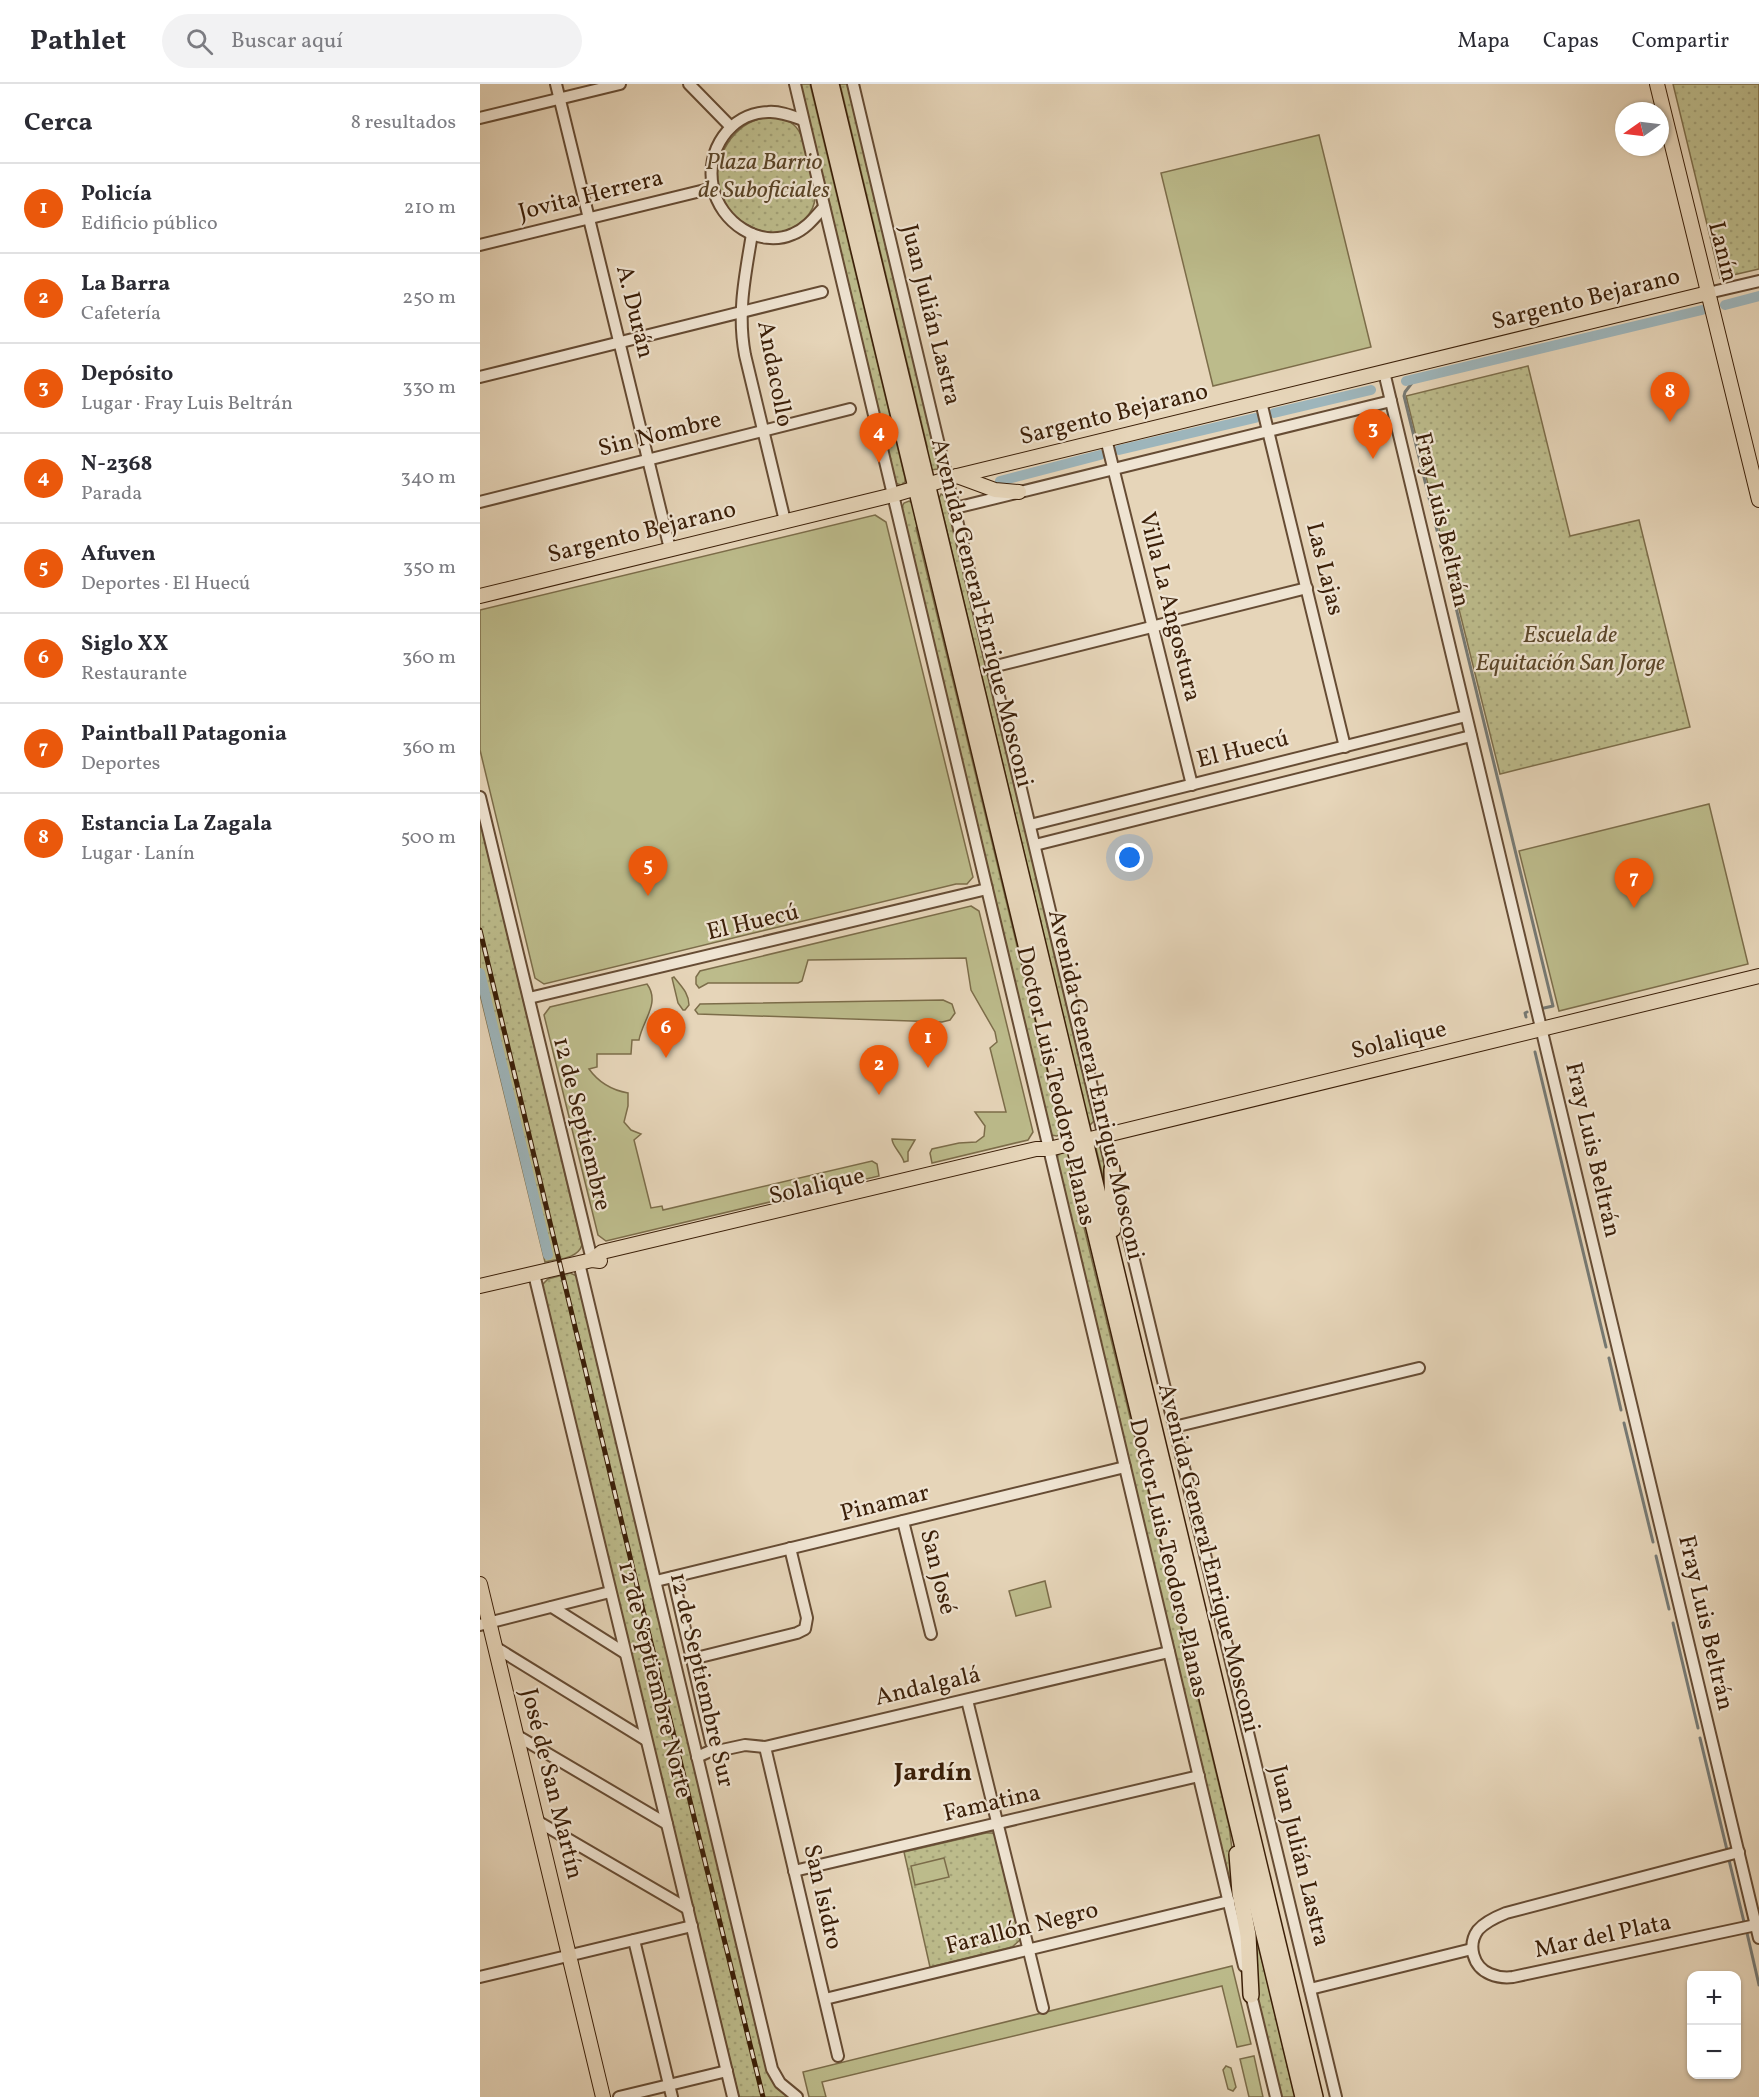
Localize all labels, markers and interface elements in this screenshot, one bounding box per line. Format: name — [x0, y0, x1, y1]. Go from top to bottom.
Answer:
search box — [162, 14, 582, 68]
text: Pathlet — [30, 22, 126, 61]
icon: search — [183, 25, 216, 58]
text: Buscar aquí — [231, 26, 343, 57]
text: Mapa — [1458, 27, 1510, 56]
text: Capas — [1543, 27, 1599, 56]
text: Compartir — [1632, 27, 1729, 56]
north arrow — [1615, 102, 1669, 156]
text: Cerca — [24, 105, 93, 141]
text: 8 resultados — [351, 109, 456, 137]
park label: Plaza Barrio de Suboficiales — [698, 146, 830, 208]
street label: Jovita Herrera — [515, 162, 667, 230]
text: Policía — [81, 179, 152, 210]
text: 1 — [39, 194, 48, 222]
text: 210 m — [404, 194, 456, 222]
text: Edificio público — [81, 210, 218, 238]
street label: Lanín — [1698, 218, 1746, 286]
street label: Juan Julián Lastra — [891, 221, 969, 409]
street label: Sargento Bejarano — [1488, 260, 1684, 340]
street label: A. Durán — [606, 262, 662, 362]
text: La Barra — [81, 269, 170, 300]
text: 2 — [38, 284, 49, 312]
text: 250 m — [402, 284, 456, 312]
text: Cafetería — [81, 300, 161, 328]
street label: Andacollo — [747, 318, 801, 430]
text: Depósito — [81, 359, 173, 390]
pin: 8 — [1650, 372, 1690, 422]
text: 3 — [38, 374, 49, 402]
text: 330 m — [402, 374, 456, 402]
street label: Sargento Bejarano — [1016, 375, 1212, 455]
text: Lugar · Fray Luis Beltrán — [81, 390, 293, 418]
street label: Sin Nombre — [595, 403, 725, 467]
pin: 3 — [1354, 410, 1392, 459]
pin: 4 — [860, 414, 898, 463]
street label: Fray Luis Beltrán — [1404, 429, 1478, 611]
street label: Avenida General Enrique Mosconi — [921, 435, 1041, 791]
text: N-2368 — [81, 449, 153, 480]
text: 4 — [37, 464, 50, 492]
text: 340 m — [400, 464, 456, 492]
text: Parada — [81, 480, 142, 508]
street label: Sargento Bejarano — [544, 493, 740, 573]
street label: Villa La Angostura — [1129, 509, 1209, 705]
street label: Las Lajas — [1296, 519, 1352, 619]
text: Afuven — [81, 539, 156, 570]
text: 5 — [39, 554, 48, 582]
text: 350 m — [403, 554, 456, 582]
text: Deportes · El Huecú — [81, 570, 250, 598]
park label: Escuela de Equitación San Jorge — [1475, 619, 1665, 681]
text: Siglo XX — [81, 629, 168, 660]
text: 6 — [38, 644, 49, 672]
text: 360 m — [402, 644, 456, 672]
text: Restaurante — [81, 660, 187, 688]
text: Paintball Patagonia — [81, 719, 287, 750]
street label: El Huecú — [1193, 722, 1293, 778]
text: 7 — [39, 734, 48, 762]
text: 360 m — [402, 734, 456, 762]
text: Deportes — [81, 750, 160, 778]
text: Estancia La Zagala — [81, 809, 272, 840]
text: 8 — [38, 824, 49, 852]
text: 500 m — [401, 824, 456, 852]
text: Lugar · Lanín — [81, 840, 195, 868]
your location — [1115, 843, 1144, 872]
pin: 5 — [628, 846, 668, 896]
pin: 7 — [1614, 858, 1654, 908]
street label: El Huecú — [704, 896, 802, 950]
street label: Avenida General Enrique Mosconi — [1038, 907, 1152, 1263]
street label: Doctor Luis Teodoro Planas — [1006, 943, 1104, 1229]
pin: 6 — [646, 1008, 686, 1058]
street label: Solalique — [1348, 1013, 1450, 1069]
pin: 1 — [908, 1018, 948, 1068]
street label: 12 de Septiembre — [543, 1034, 619, 1214]
pin: 2 — [860, 1046, 898, 1095]
street label: Fray Luis Beltrán — [1555, 1059, 1629, 1241]
street label: Solalique — [766, 1159, 868, 1215]
street label: Avenida General Enrique Mosconi — [1148, 1380, 1268, 1736]
street label: Doctor Luis Teodoro Planas — [1119, 1415, 1217, 1701]
street label: Pinamar — [837, 1477, 933, 1531]
street label: San José — [910, 1526, 964, 1618]
street label: Fray Luis Beltrán — [1668, 1532, 1742, 1714]
street label: 12 de Septiembre Norte — [608, 1558, 700, 1802]
street label: 12 de Septiembre Sur — [660, 1569, 742, 1791]
street label: Andalgalá — [872, 1658, 984, 1716]
street label: José de San Martín — [511, 1685, 591, 1883]
district label: Jardín — [893, 1755, 972, 1791]
street label: Juan Julián Lastra — [1260, 1762, 1338, 1950]
street label: Famatina — [940, 1776, 1044, 1832]
street label: San Isidro — [793, 1841, 851, 1953]
street label: Farallón Negro — [942, 1894, 1102, 1964]
street label: Mar del Plata — [1531, 1906, 1675, 1968]
map controls — [1687, 1971, 1741, 2079]
button: + — [1687, 1971, 1741, 2025]
button: − — [1687, 2025, 1741, 2079]

